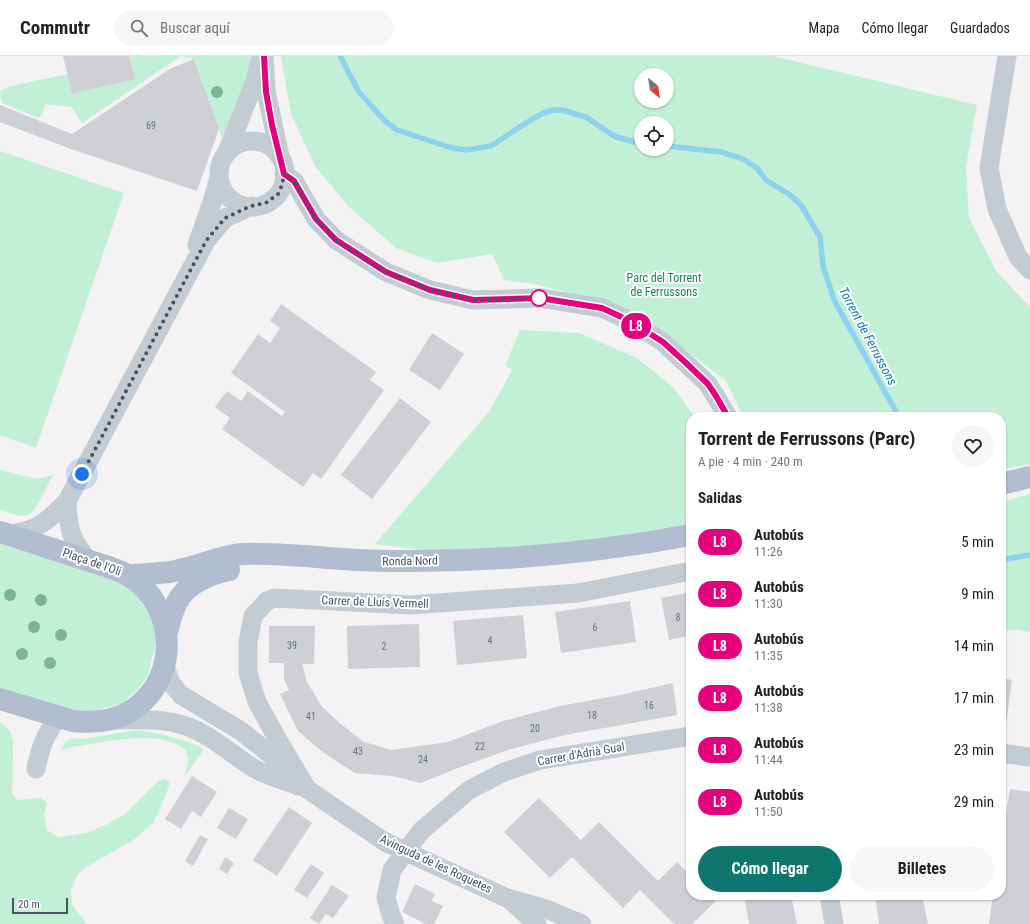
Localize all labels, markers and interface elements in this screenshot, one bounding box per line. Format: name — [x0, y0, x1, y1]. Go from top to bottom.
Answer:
search box — [114, 10, 394, 46]
text: Commutr — [20, 16, 90, 39]
icon: search — [128, 17, 150, 39]
text: Buscar aquí — [160, 19, 230, 37]
text: Mapa — [809, 20, 840, 36]
text: Cómo llegar — [862, 20, 928, 36]
text: Guardados — [950, 20, 1010, 36]
north arrow — [634, 68, 674, 108]
map controls — [634, 68, 674, 156]
button: locate — [634, 116, 674, 156]
house number: 69 — [146, 120, 156, 131]
park label: Parc del Torrent de Ferrussons — [627, 271, 702, 299]
water label: Torrent de Ferrussons — [836, 284, 900, 388]
unlabelled marker — [530, 289, 548, 307]
line badge: L8 — [618, 313, 654, 339]
text: L8 — [629, 318, 643, 334]
button: heart — [952, 425, 994, 467]
text: Torrent de Ferrussons (Parc) — [698, 427, 916, 450]
text: A pie · 4 min · 240 m — [698, 454, 803, 469]
your location — [72, 464, 92, 484]
text: Salidas — [698, 489, 742, 507]
text: Autobús — [754, 526, 804, 544]
text: 5 min — [961, 533, 994, 551]
text: L8 — [713, 534, 727, 550]
text: 11:26 — [754, 544, 783, 559]
street label: Plaça de l'Oli — [61, 545, 123, 579]
street label: Ronda Nord — [382, 554, 438, 568]
text: Autobús — [754, 578, 804, 596]
text: 9 min — [961, 585, 994, 603]
text: L8 — [713, 586, 727, 602]
street label: Carrer de Lluís Vermell — [321, 593, 429, 611]
text: 11:30 — [754, 596, 783, 611]
house number: 8 — [676, 612, 681, 623]
house number: 6 — [593, 622, 598, 633]
text: Autobús — [754, 630, 804, 648]
house number: 4 — [488, 635, 493, 646]
text: 14 min — [954, 637, 994, 655]
text: L8 — [713, 638, 727, 654]
house number: 39 — [287, 640, 297, 651]
house number: 2 — [382, 641, 387, 652]
text: 11:35 — [754, 648, 783, 663]
text: Autobús — [754, 682, 804, 700]
text: 17 min — [954, 689, 994, 707]
text: L8 — [713, 690, 727, 706]
house number: 16 — [644, 700, 654, 711]
text: 11:38 — [754, 700, 783, 715]
house number: 18 — [587, 710, 597, 721]
house number: 41 — [306, 711, 316, 722]
house number: 20 — [530, 723, 540, 734]
text: Autobús — [754, 734, 804, 752]
street label: Carrer d'Adrià Gual — [536, 739, 626, 769]
house number: 22 — [475, 741, 485, 752]
text: 23 min — [954, 741, 994, 759]
text: L8 — [713, 742, 727, 758]
house number: 43 — [353, 746, 363, 757]
text: 11:44 — [754, 752, 783, 767]
house number: 24 — [418, 754, 428, 765]
text: Autobús — [754, 786, 804, 804]
text: 29 min — [954, 793, 994, 811]
text: L8 — [713, 794, 727, 810]
text: 11:50 — [754, 804, 783, 819]
street label: Avinguda de les Roquetes — [378, 832, 494, 896]
button: Cómo llegar — [698, 846, 842, 892]
button: Billetes — [850, 846, 994, 892]
scale bar — [12, 896, 68, 915]
text: 20 m — [18, 898, 40, 911]

